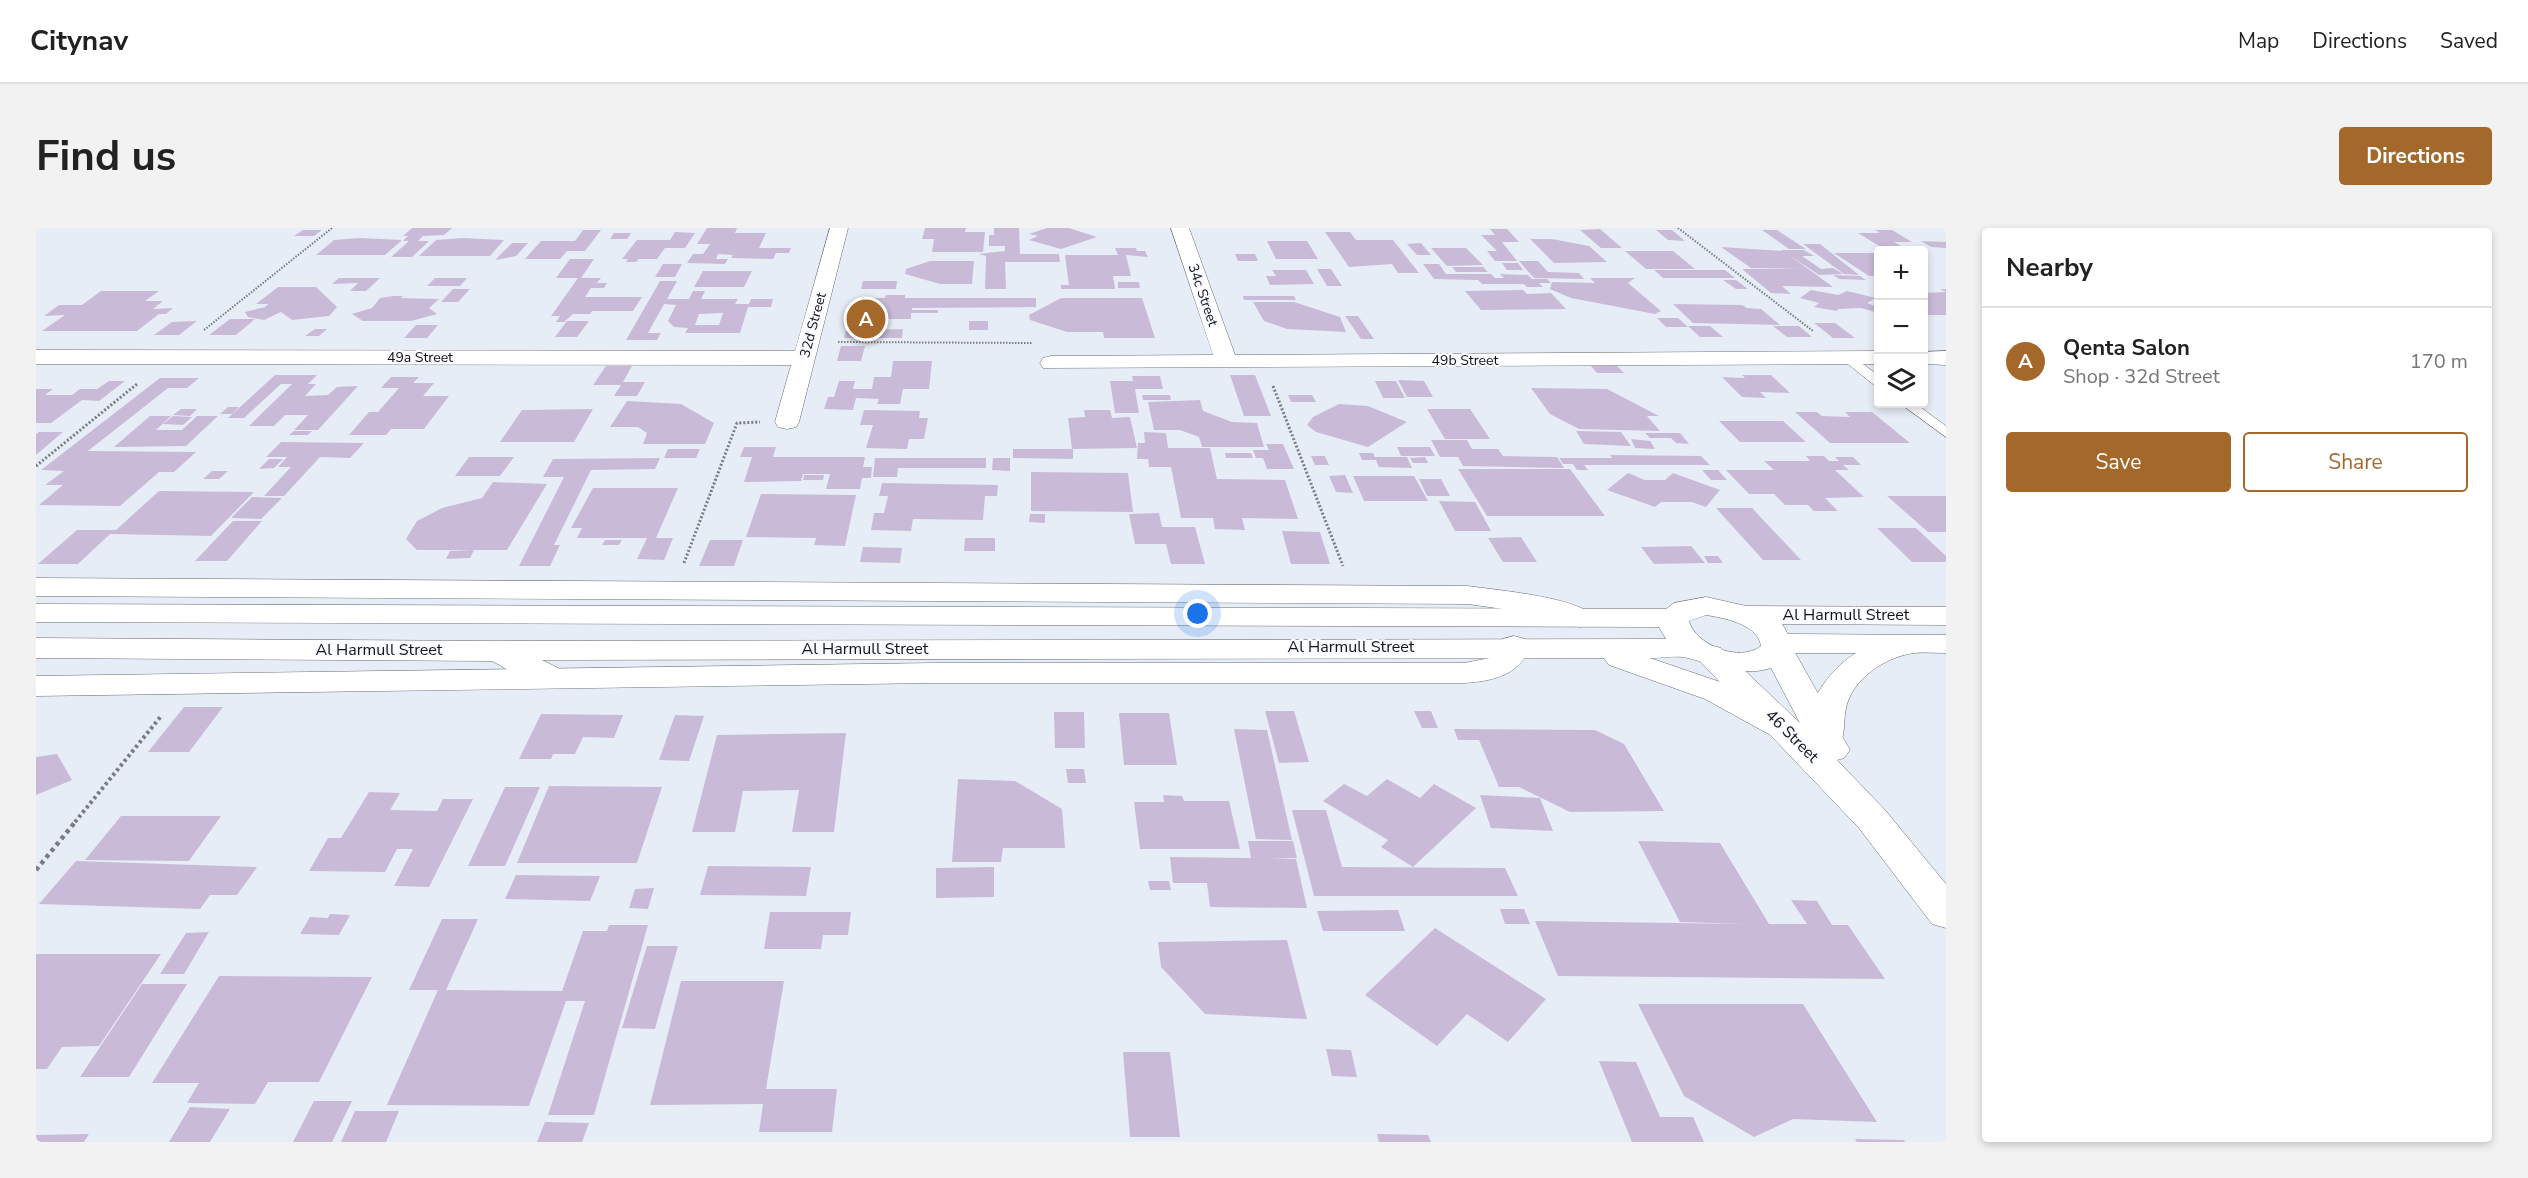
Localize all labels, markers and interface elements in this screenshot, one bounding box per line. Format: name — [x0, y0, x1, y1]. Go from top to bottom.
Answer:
text: Citynav — [30, 22, 128, 60]
text: Map — [2238, 27, 2279, 55]
text: Directions — [2312, 27, 2407, 55]
text: Saved — [2440, 27, 2498, 55]
button: Directions — [2339, 127, 2492, 185]
text: Find us — [36, 128, 176, 185]
map controls — [1874, 246, 1928, 408]
button: + — [1874, 246, 1928, 300]
text: Nearby — [2006, 250, 2093, 285]
street label: 34c Street — [1183, 261, 1223, 329]
street label: 32d Street — [795, 290, 831, 360]
pin: A — [846, 296, 886, 341]
button: − — [1874, 300, 1928, 354]
text: Qenta Salon — [2063, 333, 2190, 363]
street label: 49a Street — [387, 348, 453, 367]
text: A — [2018, 348, 2033, 375]
text: 170 m — [2410, 348, 2468, 375]
street label: 49b Street — [1432, 351, 1498, 370]
button: layers — [1874, 354, 1928, 408]
text: Shop · 32d Street — [2063, 363, 2220, 390]
button: Save — [2006, 432, 2231, 492]
button: Share — [2243, 432, 2468, 492]
your location — [1183, 599, 1212, 628]
street label: Al Harmull Street — [1783, 604, 1910, 626]
street label: Al Harmull Street — [1288, 636, 1415, 658]
street label: Al Harmull Street — [802, 638, 929, 660]
street label: Al Harmull Street — [316, 639, 443, 661]
street label: 46 Street — [1761, 705, 1824, 768]

